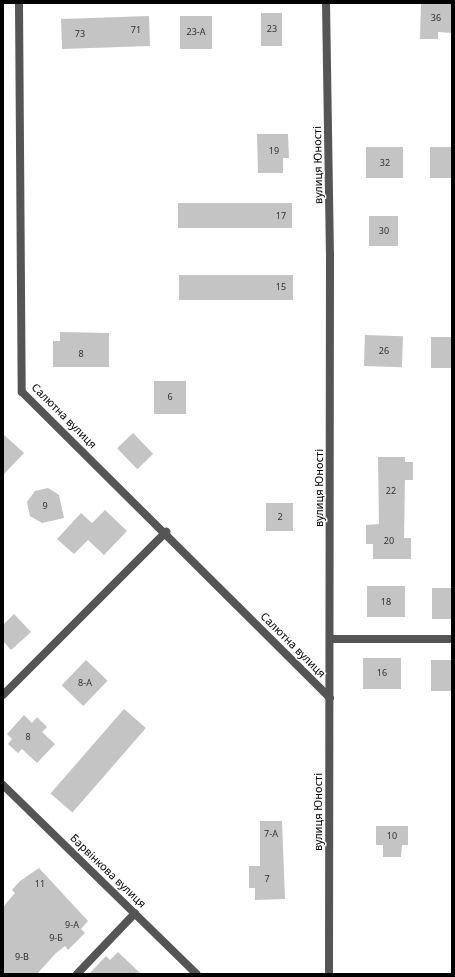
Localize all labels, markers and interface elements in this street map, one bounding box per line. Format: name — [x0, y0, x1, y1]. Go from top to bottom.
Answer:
house number: 36 — [431, 13, 441, 23]
house number: 23 — [267, 24, 277, 34]
house number: 71 — [131, 25, 141, 35]
house number: 23-А — [187, 27, 205, 37]
house number: 73 — [75, 29, 85, 39]
street label: вулиця Юності — [311, 126, 325, 204]
house number: 19 — [269, 146, 279, 156]
house number: 32 — [380, 158, 390, 168]
house number: 17 — [276, 211, 286, 221]
house number: 30 — [379, 226, 389, 236]
house number: 15 — [276, 282, 286, 292]
house number: 26 — [379, 346, 389, 356]
house number: 8 — [78, 349, 84, 359]
street label: Салютна вулиця — [29, 381, 99, 451]
house number: 6 — [167, 392, 173, 402]
street label: вулиця Юності — [312, 449, 326, 527]
house number: 22 — [386, 486, 396, 496]
house number: 9 — [42, 501, 48, 511]
house number: 2 — [277, 512, 283, 522]
house number: 20 — [384, 536, 394, 546]
house number: 18 — [381, 597, 391, 607]
street label: Салютна вулиця — [258, 610, 328, 680]
house number: 16 — [377, 668, 387, 678]
house number: 8-А — [78, 678, 92, 688]
house number: 8 — [25, 732, 31, 742]
street label: вулиця Юності — [311, 773, 325, 851]
house number: 7-А — [264, 829, 278, 839]
street label: Барвінкова вулиця — [67, 831, 149, 911]
house number: 10 — [387, 831, 397, 841]
house number: 7 — [264, 874, 270, 884]
house number: 11 — [35, 879, 45, 889]
house number: 9-А — [65, 920, 79, 930]
house number: 9-Б — [49, 933, 63, 943]
house number: 9-В — [15, 952, 29, 962]

